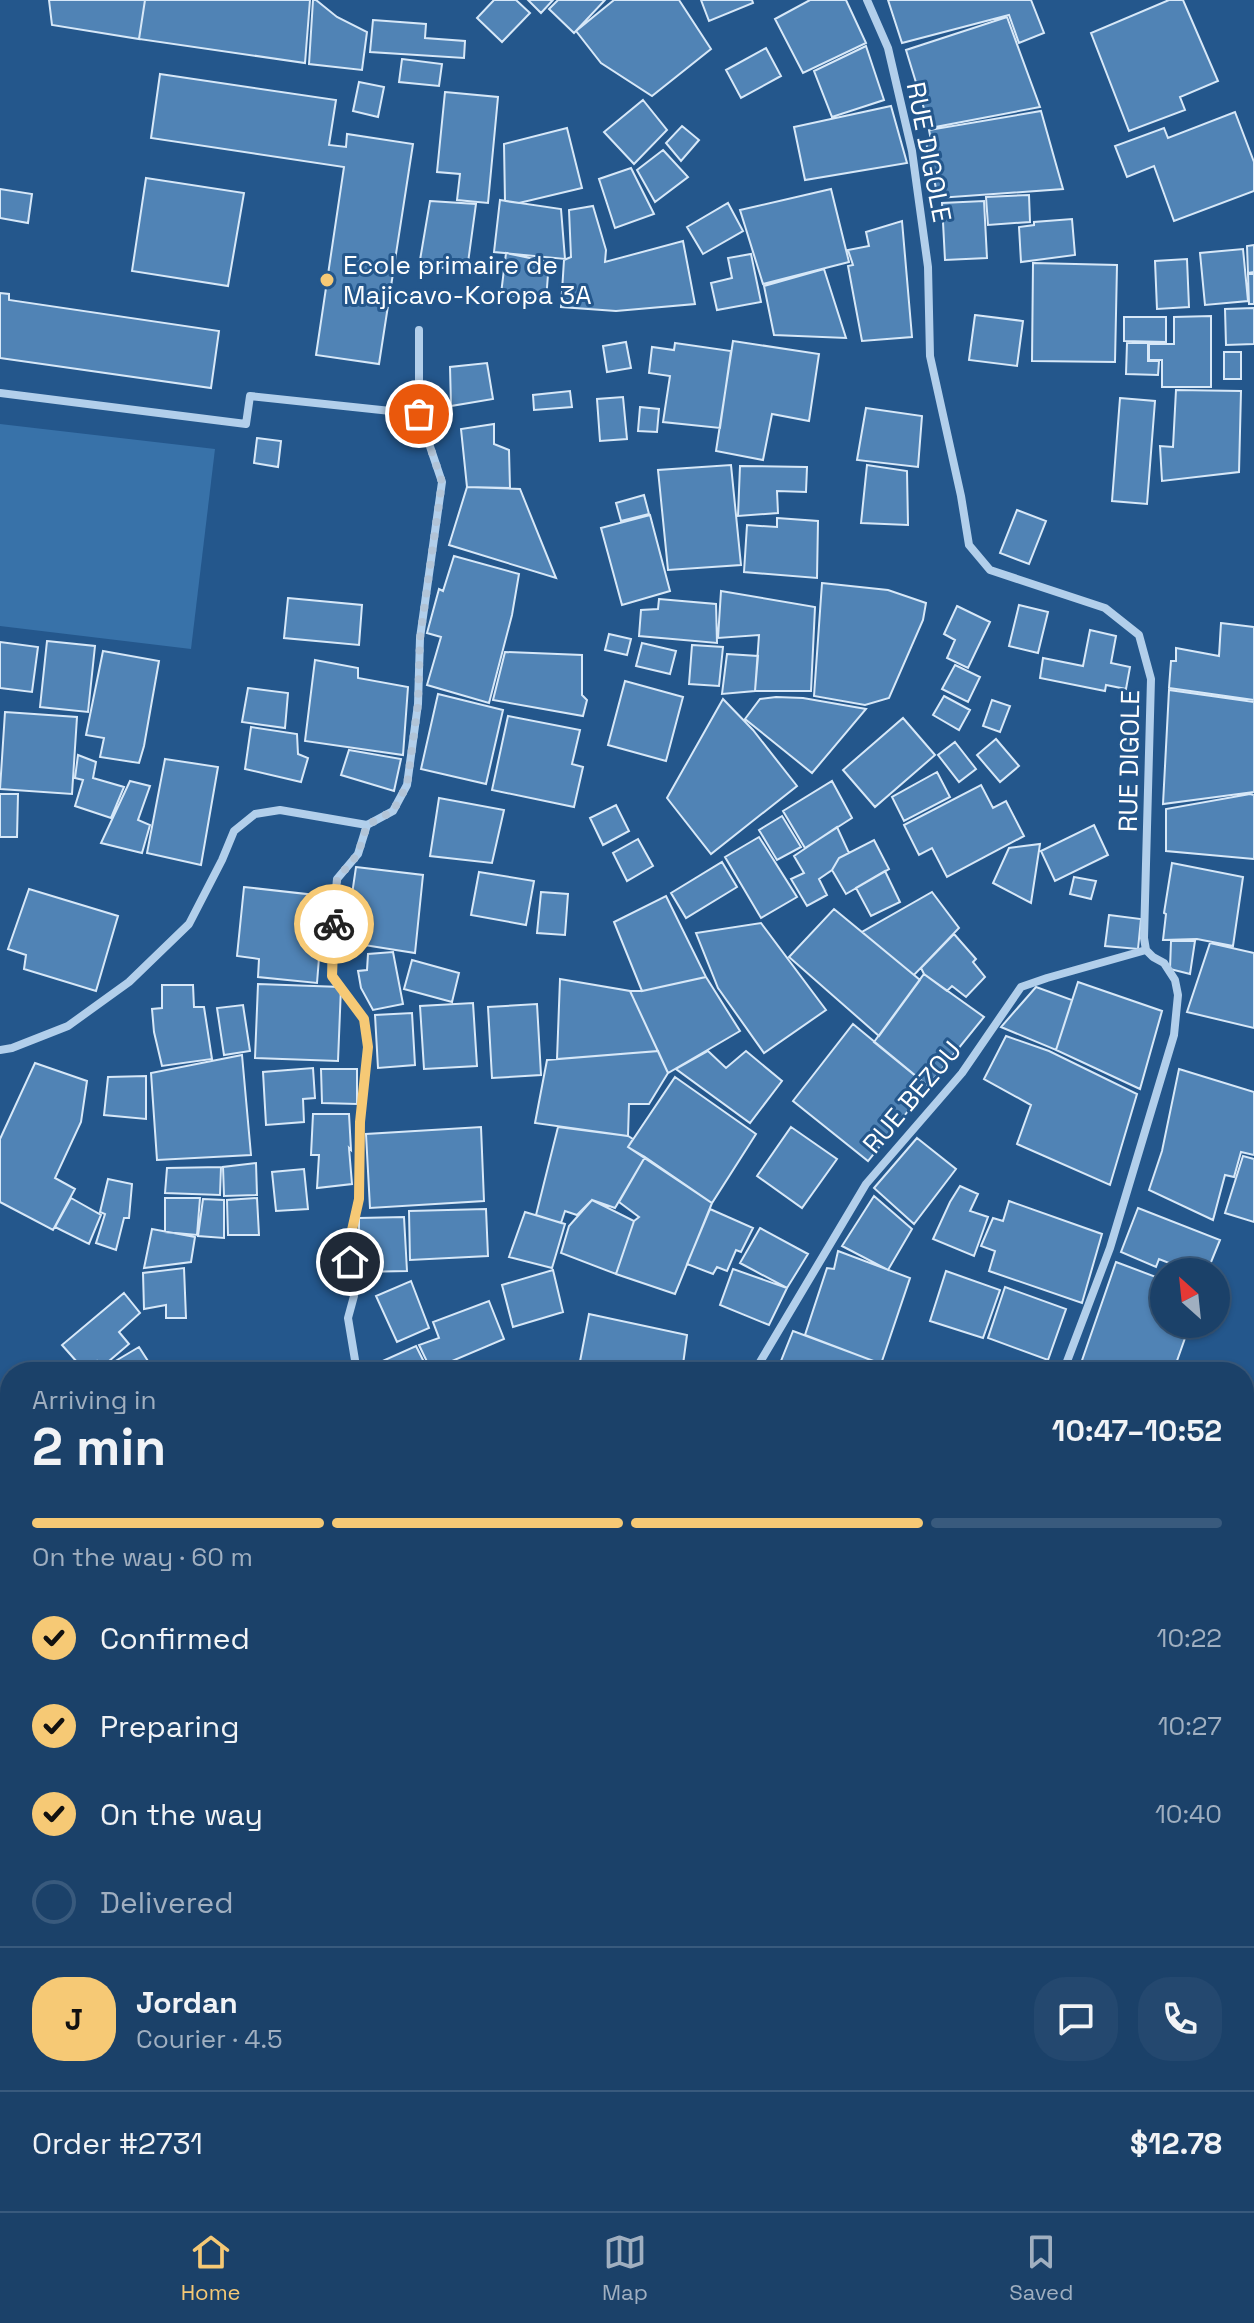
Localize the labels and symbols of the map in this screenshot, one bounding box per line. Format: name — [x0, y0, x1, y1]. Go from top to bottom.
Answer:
street label: RUE DIGOLE — [899, 79, 959, 225]
place label: Ecole primaire de Majicavo-Koropa 3A — [343, 248, 592, 312]
marker: Ecole primaire de Majicavo-Koropa 3A — [318, 271, 336, 289]
pin — [385, 380, 453, 448]
street label: RUE DIGOLE — [1111, 690, 1147, 832]
courier — [294, 884, 374, 964]
street label: RUE BEZOU — [855, 1034, 969, 1160]
pin — [316, 1228, 384, 1296]
north arrow — [1150, 1258, 1230, 1338]

